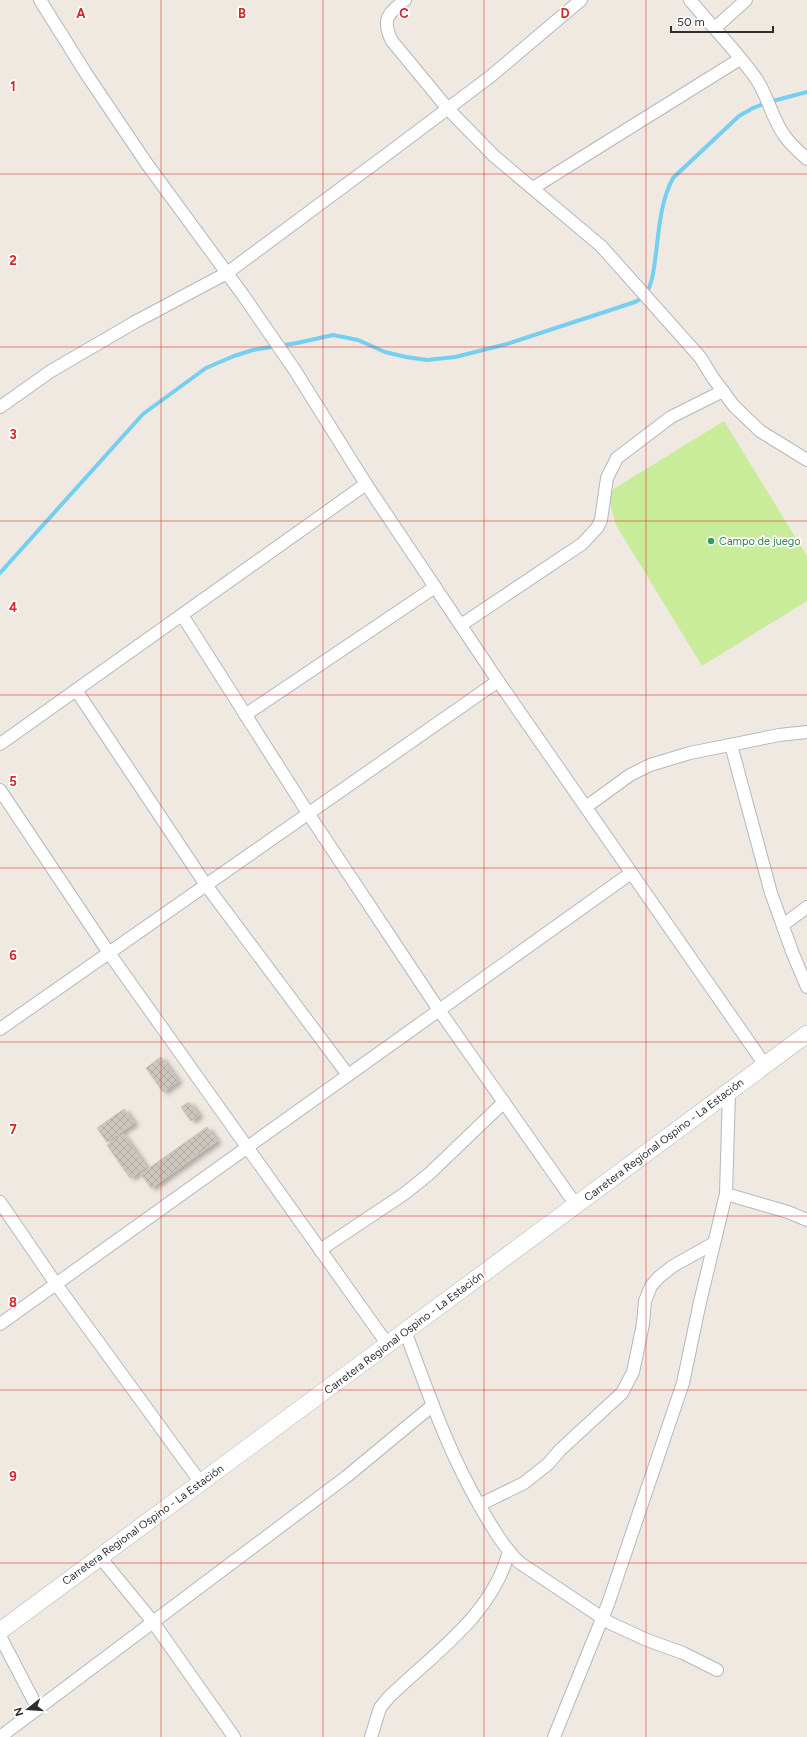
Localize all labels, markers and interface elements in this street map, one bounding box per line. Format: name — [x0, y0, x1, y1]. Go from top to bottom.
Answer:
text: A — [76, 6, 86, 21]
text: B — [238, 6, 246, 21]
text: C — [399, 6, 409, 21]
text: D — [560, 6, 570, 21]
scale bar — [671, 8, 773, 34]
text: 50 m — [677, 15, 705, 29]
text: 1 — [10, 79, 16, 94]
text: 2 — [9, 253, 17, 268]
text: 3 — [9, 427, 17, 442]
place label: Campo de juego — [719, 535, 801, 548]
marker: Campo de juego — [706, 536, 716, 546]
text: 4 — [9, 600, 17, 615]
text: 5 — [9, 774, 17, 789]
text: 6 — [9, 948, 17, 963]
street label: Carretera Regional Ospino - La Estación — [582, 1076, 746, 1204]
text: 7 — [9, 1122, 17, 1137]
street label: Carretera Regional Ospino - La Estación — [322, 1269, 486, 1397]
text: 8 — [9, 1295, 17, 1310]
street label: Carretera Regional Ospino - La Estación — [60, 1462, 226, 1588]
text: 9 — [9, 1469, 17, 1484]
north arrow — [8, 1689, 48, 1729]
text: N — [11, 1706, 26, 1718]

